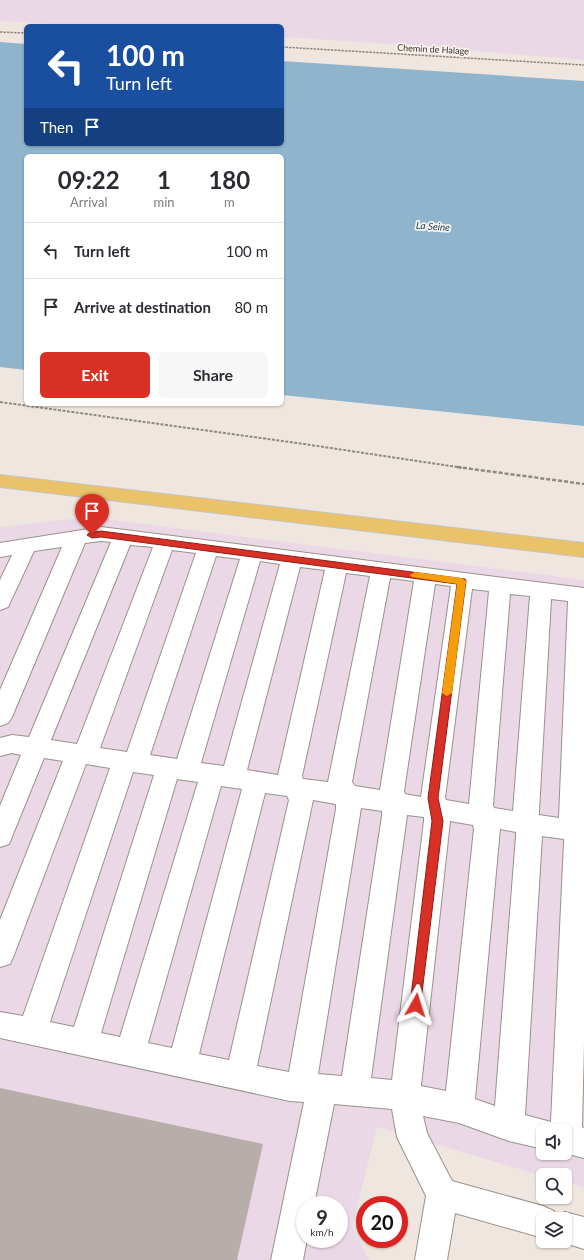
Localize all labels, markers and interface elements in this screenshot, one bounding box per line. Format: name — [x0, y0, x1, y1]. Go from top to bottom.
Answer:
text: 100 m — [106, 38, 185, 72]
icon: left — [40, 40, 92, 92]
street label: Chemin de Halage — [397, 42, 469, 56]
text: Turn left — [106, 72, 172, 94]
icon: arrive — [81, 116, 103, 138]
text: Then — [40, 118, 73, 136]
text: 09:22 — [58, 165, 120, 194]
text: 1 — [157, 165, 171, 194]
text: 180 — [208, 165, 250, 194]
text: Arrival — [70, 194, 107, 210]
text: min — [154, 194, 175, 210]
text: m — [224, 194, 235, 210]
water label: La Seine — [415, 219, 451, 233]
icon: left — [40, 240, 62, 262]
text: Turn left — [74, 242, 130, 260]
text: 100 m — [226, 242, 268, 260]
icon: arrive — [40, 296, 62, 318]
text: Arrive at destination — [74, 298, 211, 316]
text: 80 m — [234, 298, 268, 316]
button: Exit — [40, 352, 150, 398]
button: Share — [158, 352, 268, 398]
pin — [75, 494, 109, 535]
icon: arrive — [81, 500, 103, 522]
position arrow — [395, 984, 437, 1026]
map controls — [536, 1124, 572, 1248]
button: sound — [536, 1124, 572, 1160]
button: search — [536, 1168, 572, 1204]
speed limit sign: 20 — [356, 1196, 408, 1248]
text: 9 — [316, 1205, 328, 1229]
button: layers — [536, 1212, 572, 1248]
text: km/h — [310, 1226, 334, 1238]

